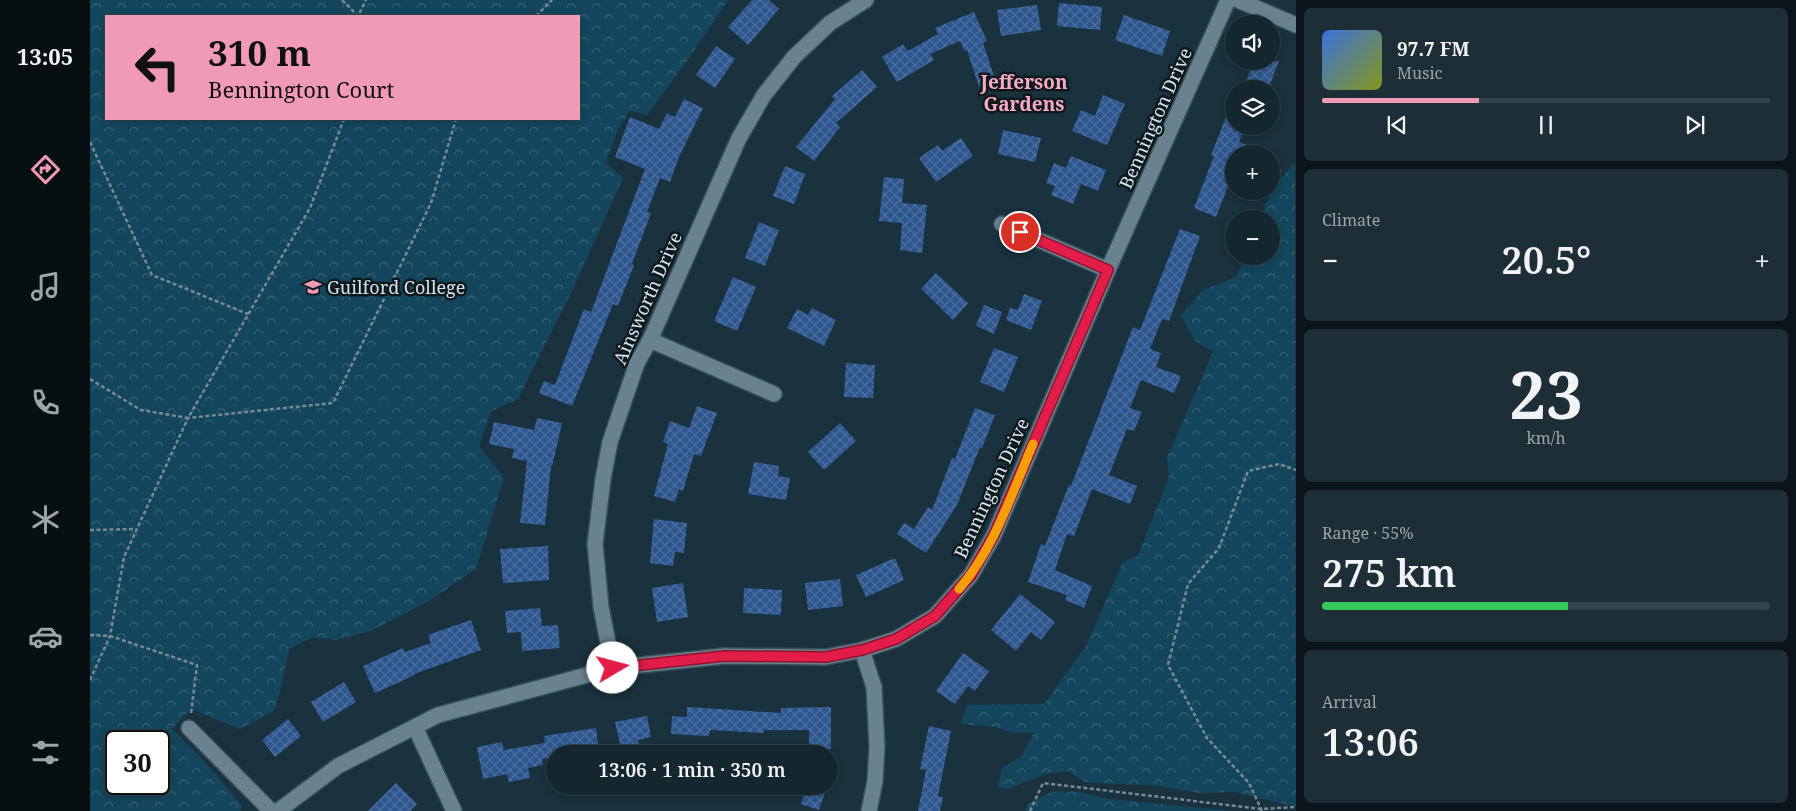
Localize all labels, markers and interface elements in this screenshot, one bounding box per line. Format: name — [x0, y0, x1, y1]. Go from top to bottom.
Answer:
map controls — [1225, 15, 1280, 265]
button: sound — [1225, 15, 1280, 70]
text: 310 m — [208, 29, 311, 76]
icon: left — [125, 35, 190, 100]
text: 97.7 FM — [1397, 36, 1470, 62]
text: 13:05 — [17, 41, 73, 71]
street label: Bennington Drive — [1113, 44, 1197, 192]
text: Music — [1397, 62, 1442, 84]
district label: Jefferson Gardens — [979, 69, 1068, 117]
text: Bennington Court — [208, 74, 394, 104]
button: layers — [1225, 80, 1280, 135]
icon: previous — [1383, 111, 1411, 139]
icon: pause — [1532, 111, 1560, 139]
icon: next — [1681, 111, 1709, 139]
button: + — [1225, 145, 1280, 200]
icon: directions — [28, 152, 63, 187]
text: Climate — [1322, 209, 1380, 231]
button: − — [1225, 210, 1280, 265]
pin — [999, 211, 1041, 253]
icon: arrive — [1006, 218, 1034, 246]
street label: Ainsworth Drive — [607, 228, 687, 368]
text: 20.5° — [1501, 233, 1591, 285]
text: − — [1322, 241, 1338, 279]
text: + — [1754, 241, 1770, 279]
icon: music — [28, 269, 63, 304]
place label: Guilford College — [327, 275, 465, 299]
school or university icon: Guilford College — [303, 277, 323, 297]
text: 23 — [1509, 350, 1583, 438]
icon: phone — [28, 385, 63, 420]
street label: Bennington Drive — [948, 414, 1034, 562]
text: km/h — [1526, 427, 1566, 449]
icon: climate — [28, 502, 63, 537]
text: Range · 55% — [1322, 522, 1414, 544]
text: 275 km — [1322, 546, 1456, 598]
icon: car — [28, 619, 63, 654]
position arrow — [586, 641, 638, 693]
text: Arrival — [1322, 691, 1377, 713]
text: 13:06 — [1322, 715, 1419, 767]
speed limit sign: 30 — [105, 730, 170, 795]
icon: filters — [28, 735, 63, 770]
text: 13:06 · 1 min · 350 m — [598, 757, 786, 783]

